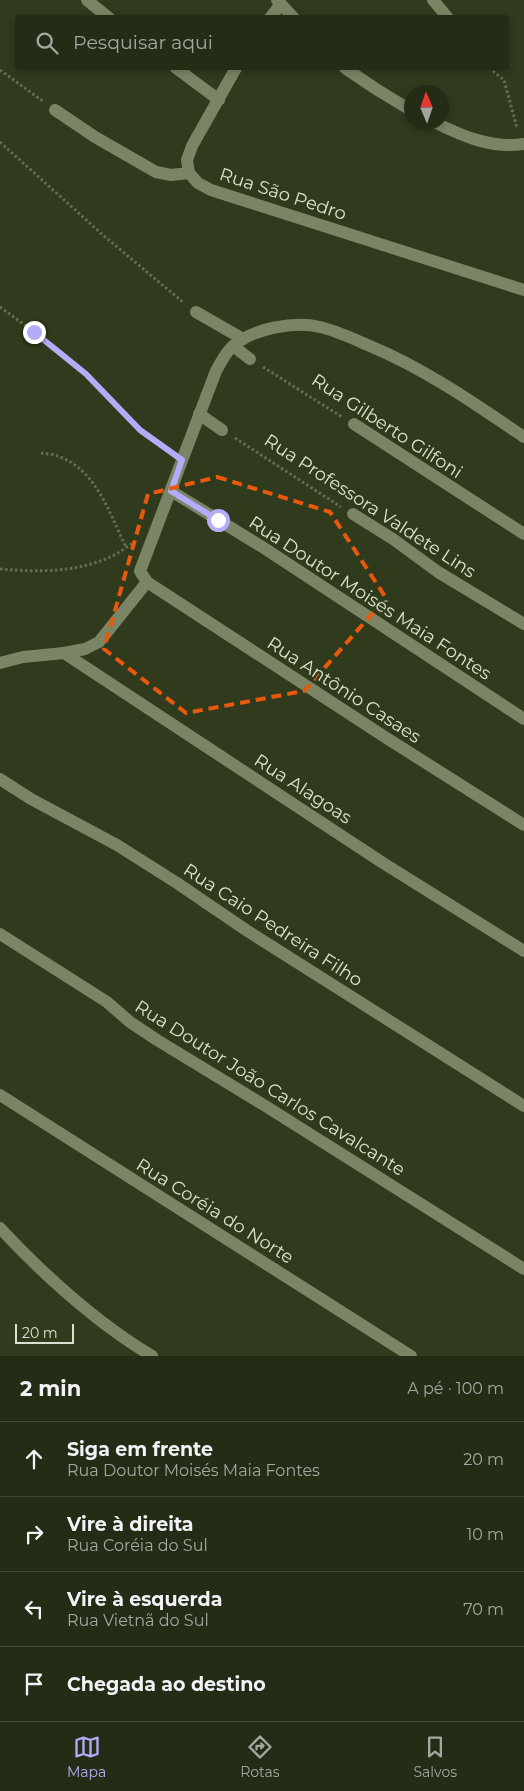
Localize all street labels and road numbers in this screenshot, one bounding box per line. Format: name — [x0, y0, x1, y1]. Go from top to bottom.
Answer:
street label: Rua São Pedro — [217, 163, 349, 225]
street label: Rua Gilberto Gilfoni — [307, 369, 467, 483]
street label: Rua Professora Valdete Lins — [260, 429, 480, 583]
street label: Rua Doutor Moisés Maia Fontes — [245, 511, 495, 685]
street label: Rua Antônio Casaes — [263, 632, 425, 748]
street label: Rua Alagoas — [250, 749, 356, 829]
street label: Rua Caio Pedreira Filho — [179, 859, 367, 991]
street label: Rua Doutor João Carlos Cavalcante — [131, 995, 409, 1181]
street label: Rua Coréia do Norte — [132, 1154, 298, 1269]

